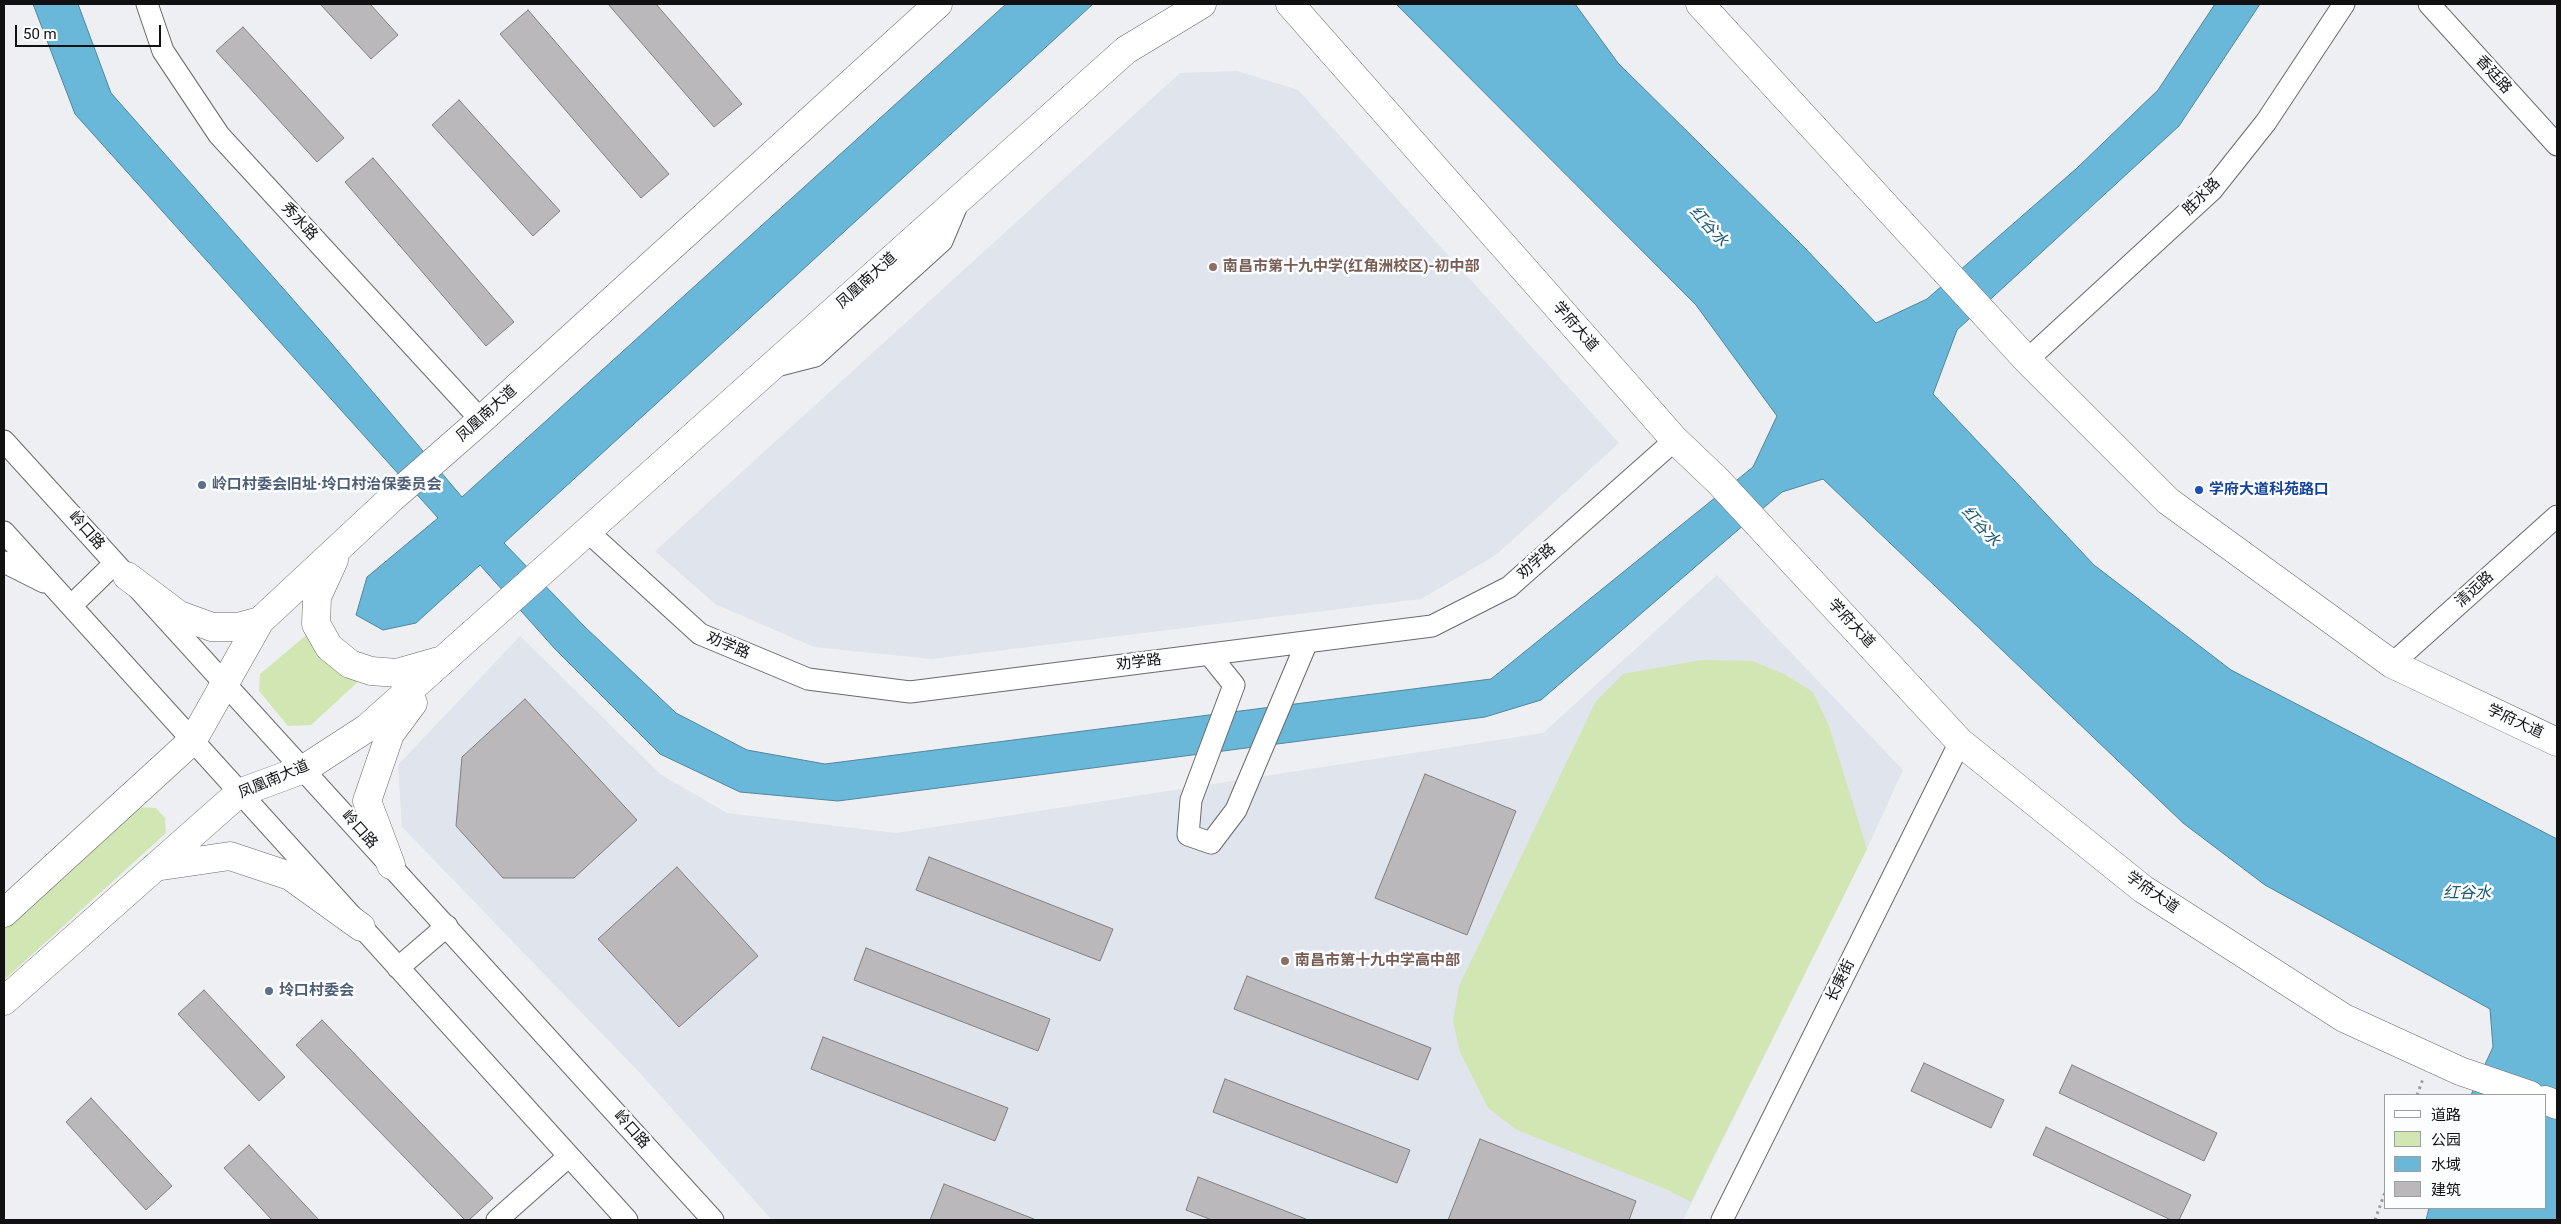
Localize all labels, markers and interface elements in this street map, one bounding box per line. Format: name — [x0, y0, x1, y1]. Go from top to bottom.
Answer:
scale bar — [18, 15, 164, 47]
text: 50 m — [23, 25, 57, 43]
street label: 香廷路 — [2471, 52, 2515, 98]
street label: 胜水路 — [2180, 175, 2224, 219]
street label: 秀水路 — [277, 199, 321, 245]
water label: 红谷水 — [1685, 203, 1731, 251]
street label: 凤凰南大道 — [833, 249, 901, 313]
place label: 南昌市第十九中学(红角洲校区)-初中部 — [1223, 258, 1479, 276]
marker: 南昌市第十九中学(红角洲校区)-初中部 — [1207, 261, 1219, 273]
street label: 学府大道 — [1549, 298, 1601, 356]
street label: 凤凰南大道 — [453, 382, 521, 446]
place label: 岭口村委会旧址·坽口村治保委员会 — [212, 476, 442, 494]
marker: 岭口村委会旧址·坽口村治保委员会 — [196, 479, 208, 491]
place label: 学府大道科苑路口 — [2209, 481, 2329, 499]
marker: 学府大道科苑路口 — [2193, 484, 2205, 496]
water label: 红谷水 — [1957, 503, 2003, 551]
street label: 岭口路 — [64, 508, 108, 554]
street label: 劝学路 — [1514, 540, 1560, 584]
street label: 清远路 — [2452, 568, 2498, 612]
street label: 学府大道 — [1824, 596, 1878, 652]
street label: 劝学路 — [704, 629, 752, 663]
street label: 劝学路 — [1116, 651, 1162, 675]
street label: 学府大道 — [2484, 701, 2546, 743]
street label: 凤凰南大道 — [236, 757, 312, 803]
street label: 岭口路 — [337, 807, 381, 853]
street label: 学府大道 — [2122, 868, 2182, 918]
water label: 红谷水 — [2443, 884, 2491, 904]
place label: 南昌市第十九中学高中部 — [1295, 952, 1460, 970]
marker: 南昌市第十九中学高中部 — [1279, 955, 1291, 967]
street label: 长庚街 — [1823, 957, 1859, 1005]
place label: 坽口村委会 — [279, 982, 354, 1000]
marker: 坽口村委会 — [263, 985, 275, 997]
legend — [2384, 1094, 2546, 1209]
text: 道路 — [2431, 1106, 2461, 1124]
street label: 岭口路 — [609, 1107, 653, 1153]
text: 公园 — [2431, 1131, 2461, 1149]
text: 水域 — [2431, 1156, 2461, 1174]
text: 建筑 — [2431, 1181, 2461, 1199]

